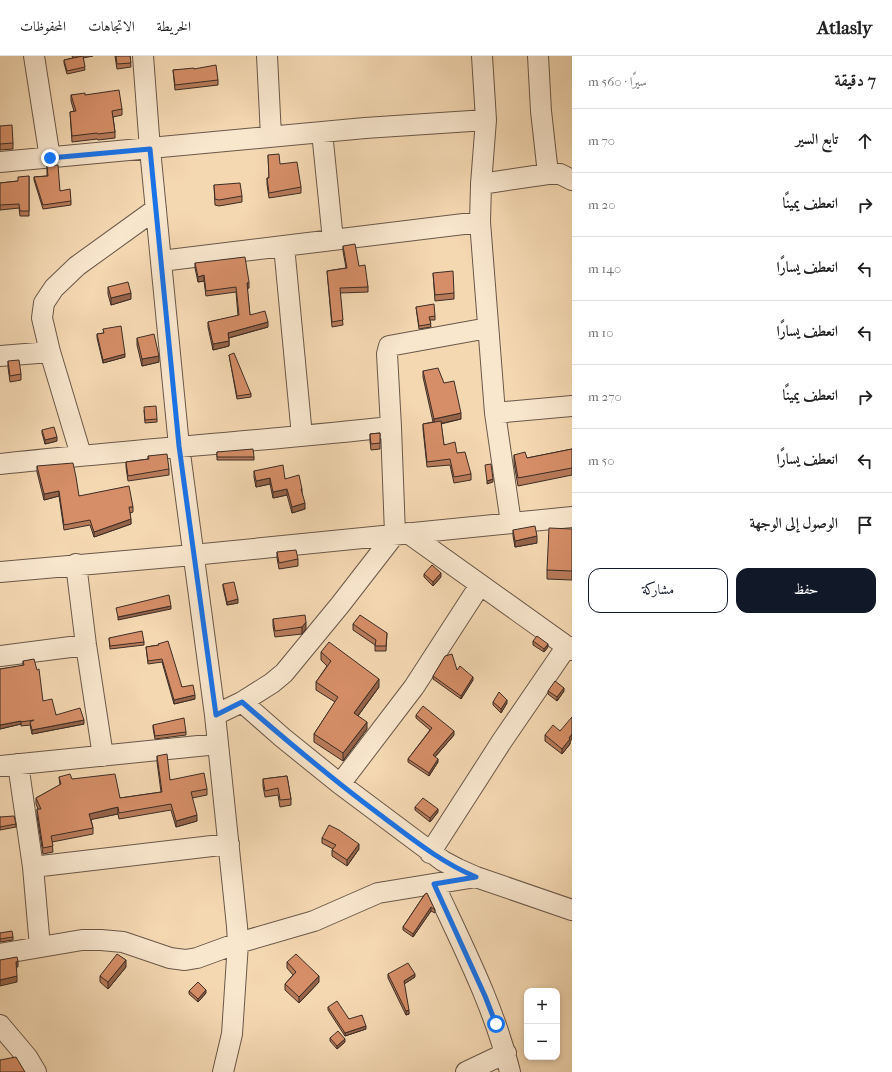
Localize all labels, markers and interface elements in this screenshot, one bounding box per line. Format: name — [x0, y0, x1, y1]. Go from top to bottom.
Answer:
text: Atlasly — [817, 17, 872, 39]
text: المحفوظات — [20, 18, 66, 35]
text: الاتجاهات — [88, 18, 135, 35]
text: الخريطة — [157, 18, 191, 35]
text: 7 دقيقة — [834, 70, 876, 90]
text: سيرًا · 560 m — [588, 74, 647, 89]
text: تابع السير — [796, 130, 838, 148]
icon: ahead — [854, 130, 876, 152]
text: 70 m — [588, 133, 615, 148]
route end — [41, 149, 59, 167]
text: انعطف يمينًا — [783, 194, 838, 212]
icon: right — [854, 194, 876, 216]
text: 20 m — [588, 197, 615, 212]
text: انعطف يسارًا — [777, 258, 838, 276]
icon: left — [854, 258, 876, 280]
text: 140 m — [588, 261, 621, 276]
text: انعطف يسارًا — [777, 322, 838, 340]
icon: left — [854, 322, 876, 344]
text: 10 m — [588, 325, 613, 340]
text: انعطف يمينًا — [783, 386, 838, 404]
icon: right — [854, 386, 876, 408]
text: 270 m — [588, 389, 622, 404]
text: انعطف يسارًا — [777, 450, 838, 468]
icon: left — [854, 450, 876, 472]
text: 50 m — [588, 453, 614, 468]
text: الوصول إلى الوجهة — [749, 514, 838, 532]
icon: arrive — [854, 514, 876, 536]
button: مشاركة — [588, 568, 728, 613]
button: حفظ — [736, 568, 876, 613]
map controls — [524, 988, 560, 1060]
button: + — [524, 988, 560, 1024]
route start — [487, 1015, 505, 1033]
button: − — [524, 1024, 560, 1060]

